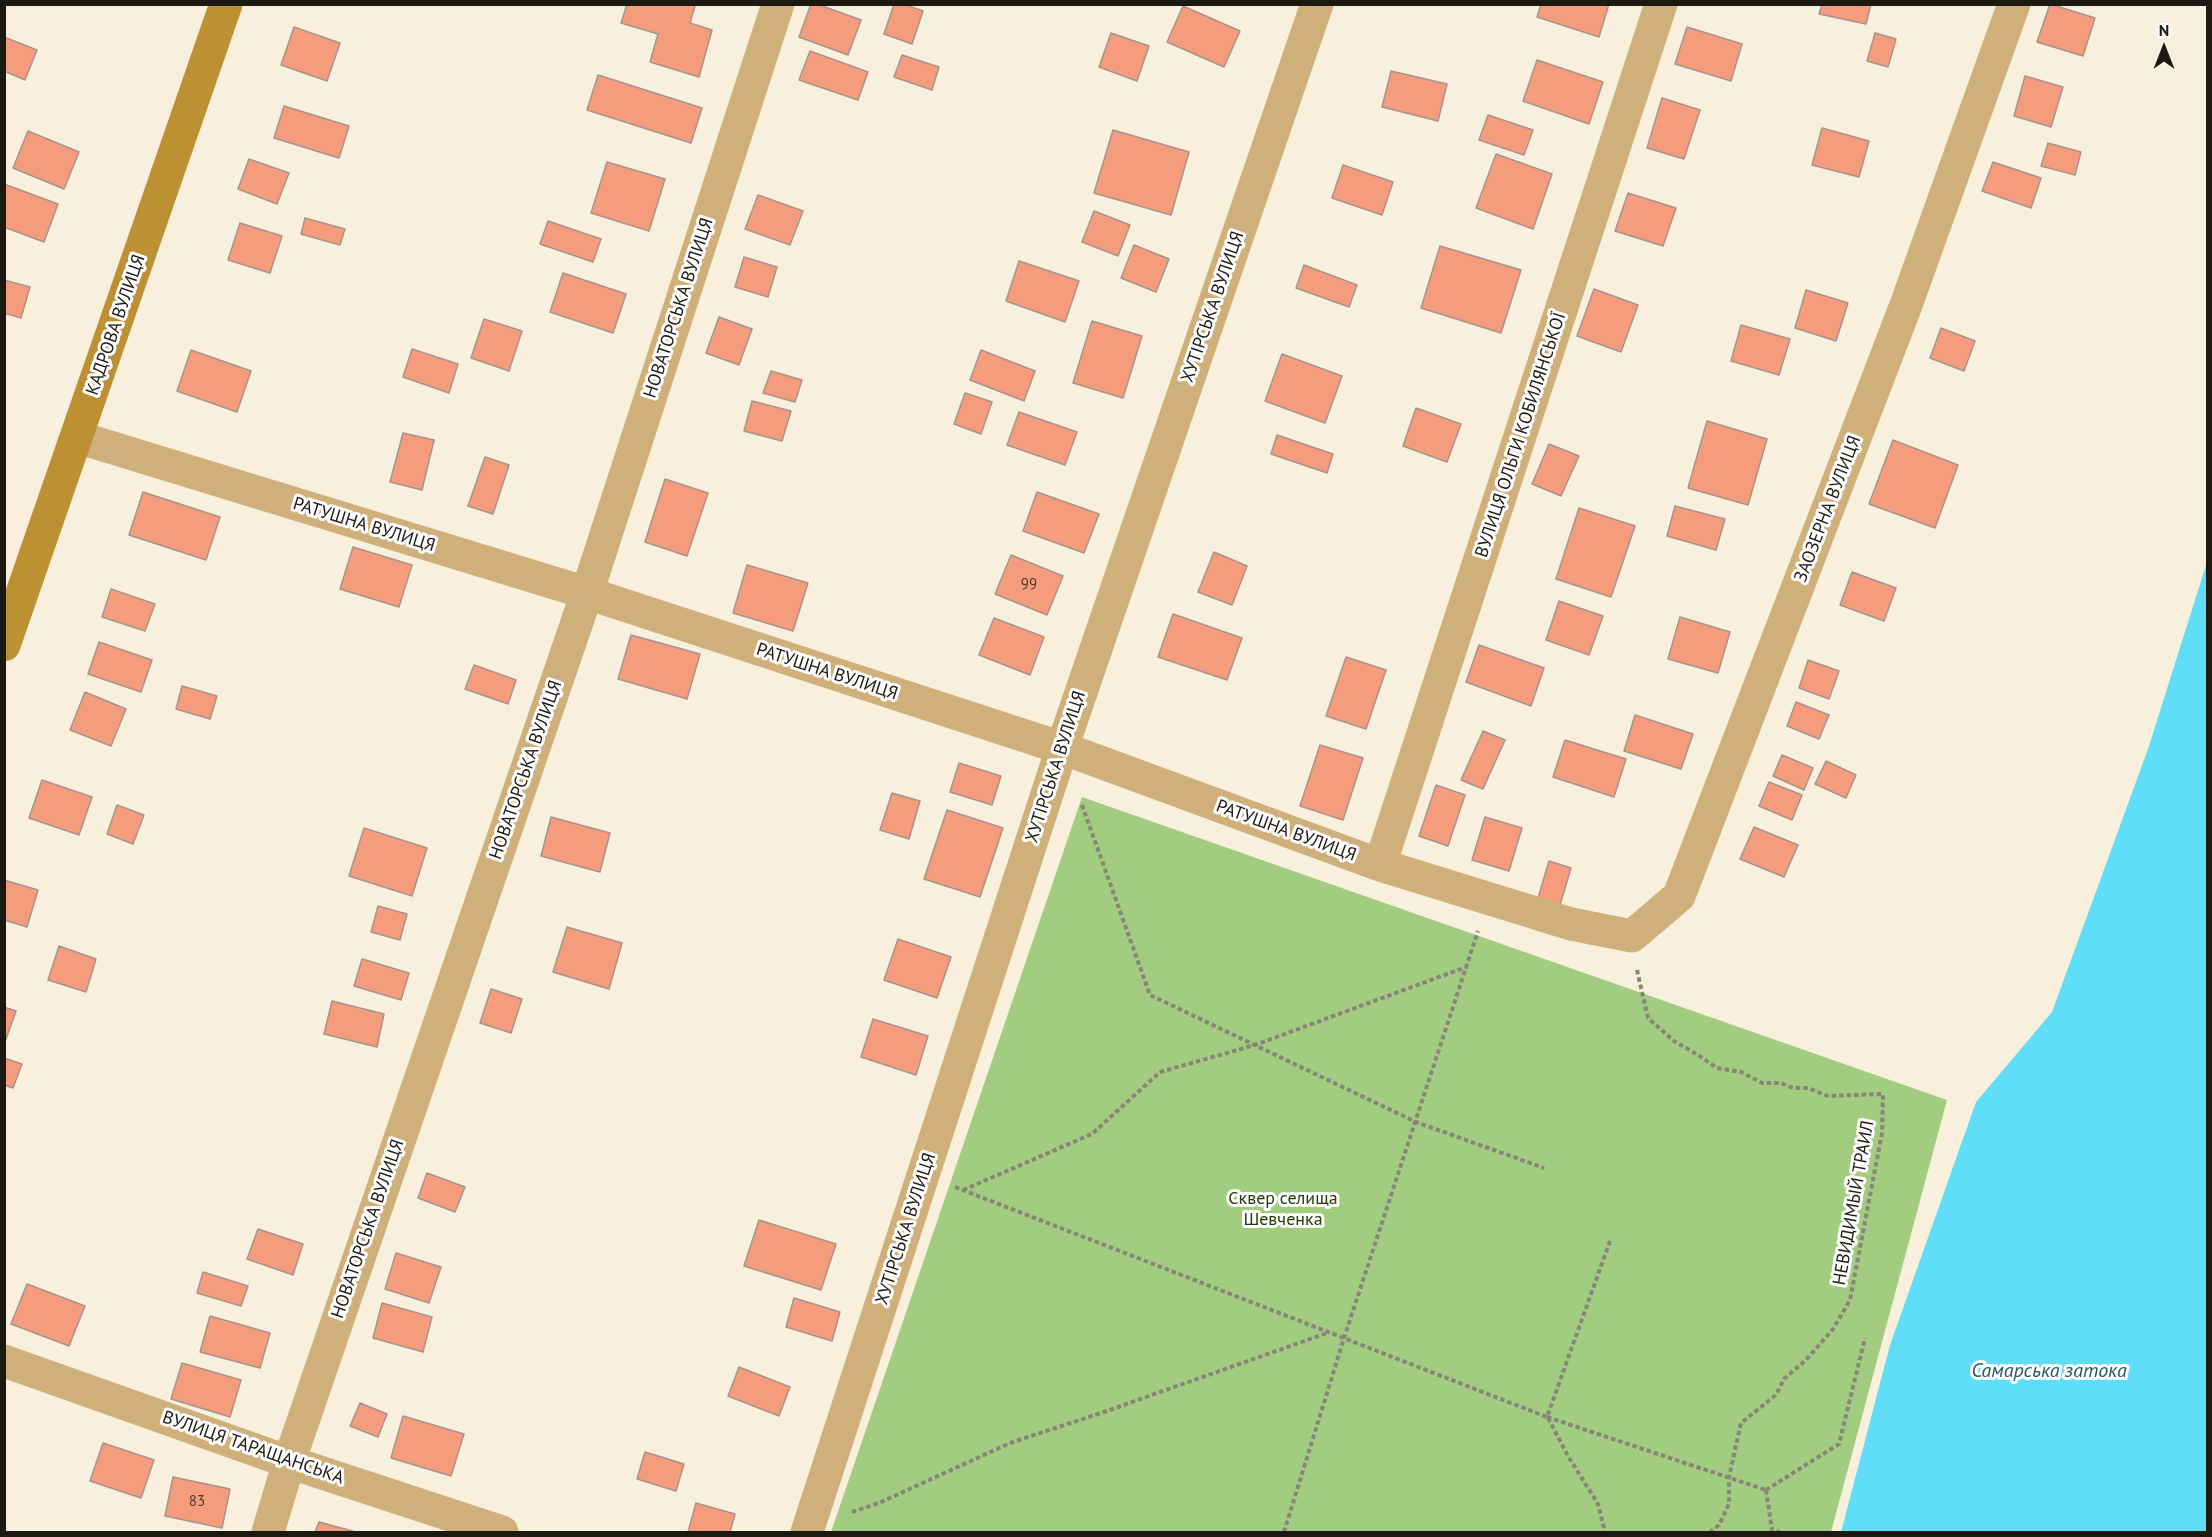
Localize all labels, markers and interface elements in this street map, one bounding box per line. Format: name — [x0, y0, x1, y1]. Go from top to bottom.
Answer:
north arrow — [2134, 18, 2194, 78]
text: N — [2159, 20, 2169, 40]
street label: НОВАТОРСЬКА ВУЛИЦЯ — [640, 215, 718, 401]
street label: ХУТІРСЬКА ВУЛИЦЯ — [1177, 229, 1249, 385]
street label: КАДРОВА ВУЛИЦЯ — [82, 252, 150, 398]
street label: ВУЛИЦЯ ОЛЬГИ КОБИЛЯНСЬКОЇ — [1471, 310, 1571, 560]
street label: ЗАОЗЕРНА ВУЛИЦЯ — [1790, 433, 1866, 585]
street label: РАТУШНА ВУЛИЦЯ — [290, 493, 438, 557]
house number: 99 — [1021, 576, 1037, 594]
street label: РАТУШНА ВУЛИЦЯ — [754, 639, 900, 705]
street label: НОВАТОРСЬКА ВУЛИЦЯ — [485, 678, 567, 862]
street label: ХУТІРСЬКА ВУЛИЦЯ — [1021, 688, 1091, 846]
street label: РАТУШНА ВУЛИЦЯ — [1213, 796, 1359, 866]
street label: НЕВИДИМЫЙ ТРАИЛ — [1829, 1119, 1879, 1287]
street label: НОВАТОРСЬКА ВУЛИЦЯ — [327, 1137, 409, 1321]
street label: ХУТІРСЬКА ВУЛИЦЯ — [871, 1150, 941, 1308]
park label: Сквер селища Шевченка — [1228, 1188, 1338, 1230]
water label: Самарська затока — [1971, 1359, 2127, 1383]
street label: ВУЛИЦЯ ТАРАЩАНСЬКА — [159, 1407, 347, 1489]
house number: 83 — [189, 1493, 205, 1511]

